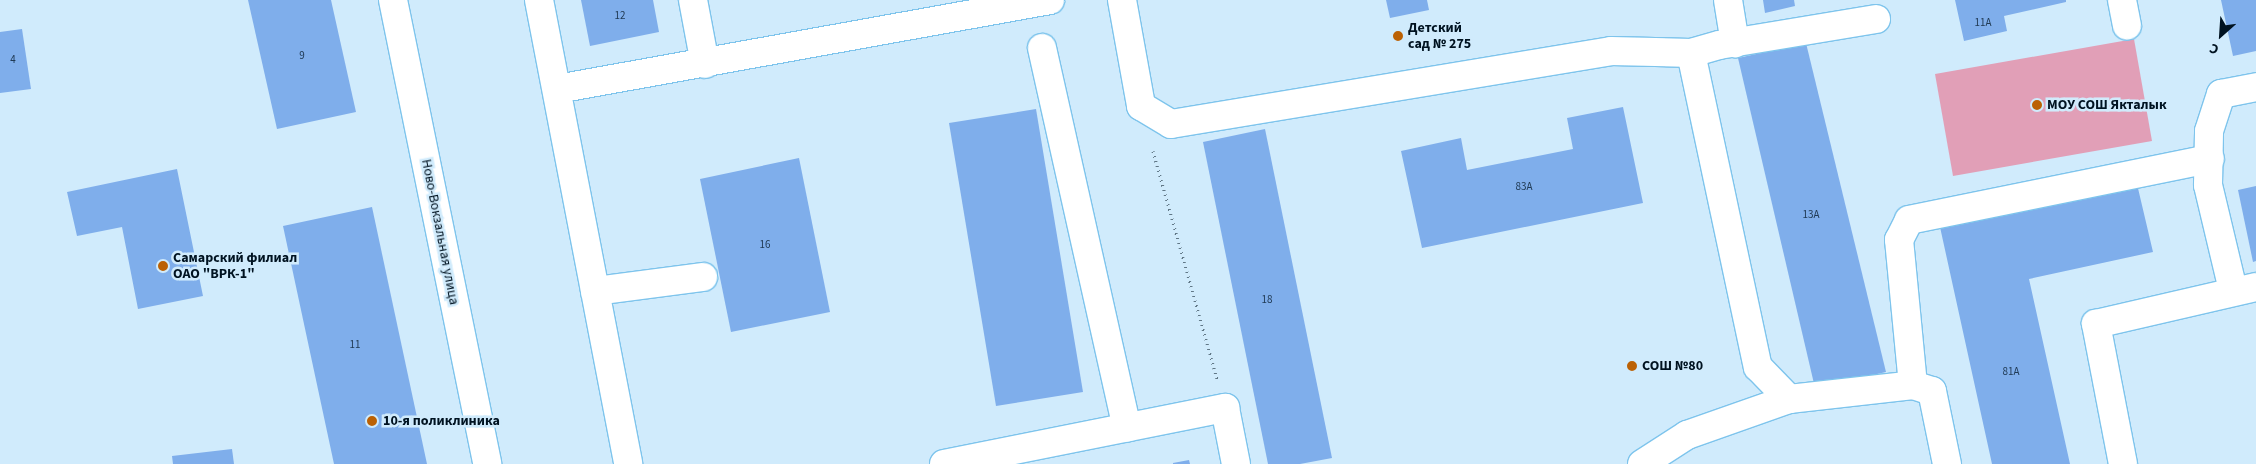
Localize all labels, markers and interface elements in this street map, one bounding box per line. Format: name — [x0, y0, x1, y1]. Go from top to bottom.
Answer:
house number: 12 — [615, 9, 625, 23]
north arrow — [2196, 10, 2246, 60]
house number: 11А — [1975, 16, 1991, 30]
place label: Детский сад № 275 — [1408, 20, 1471, 52]
marker: Детский сад № 275 — [1392, 30, 1404, 42]
text: С — [2206, 38, 2222, 59]
house number: 9 — [299, 49, 305, 63]
house number: 4 — [10, 53, 16, 67]
place label: МОУ СОШ Якталык — [2047, 97, 2167, 113]
marker: МОУ СОШ Якталык — [2031, 99, 2043, 111]
street label: Ново-Вокзальная улица — [418, 158, 462, 306]
house number: 83А — [1516, 180, 1532, 194]
house number: 13А — [1803, 208, 1819, 222]
house number: 16 — [760, 238, 770, 252]
place label: Самарский филиал ОАО "ВРК-1" — [173, 250, 297, 282]
marker: Самарский филиал ОАО "ВРК-1" — [157, 260, 169, 272]
house number: 18 — [1262, 293, 1272, 307]
house number: 11 — [350, 338, 360, 352]
place label: СОШ №80 — [1642, 358, 1703, 374]
marker: СОШ №80 — [1626, 360, 1638, 372]
house number: 81А — [2003, 365, 2019, 379]
place label: 10-я поликлиника — [383, 413, 500, 429]
marker: 10-я поликлиника — [365, 414, 379, 428]

